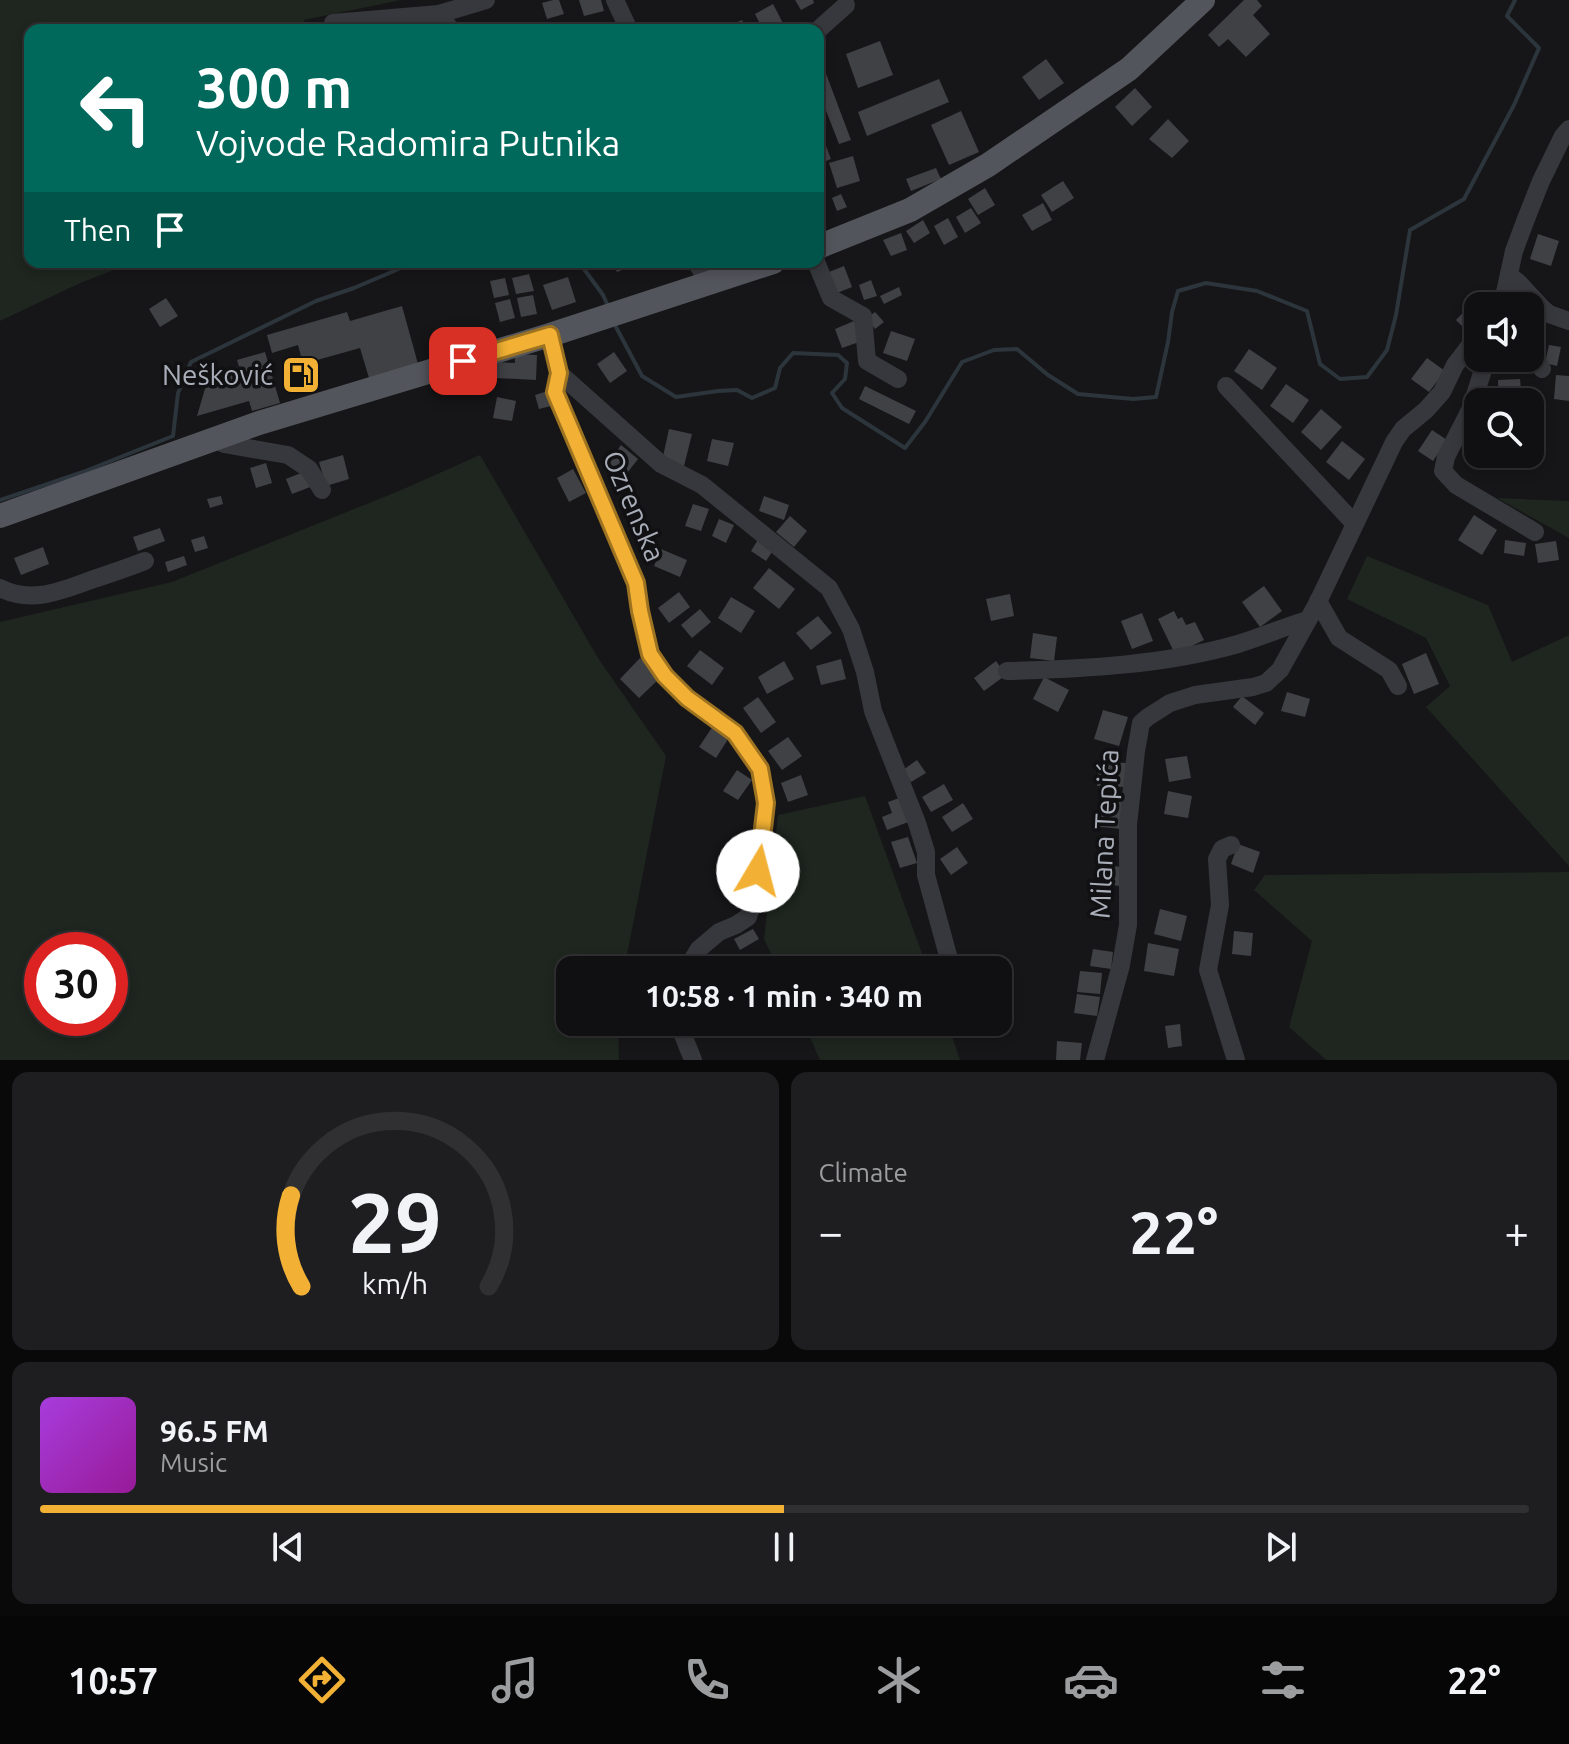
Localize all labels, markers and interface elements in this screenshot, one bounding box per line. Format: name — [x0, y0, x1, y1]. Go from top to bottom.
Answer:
icon: left — [64, 56, 168, 160]
text: 300 m — [196, 56, 352, 119]
text: Vojvode Radomira Putnika — [196, 122, 620, 163]
icon: arrive — [148, 208, 192, 252]
text: Then — [64, 213, 132, 247]
map controls — [1464, 292, 1544, 468]
button: sound — [1464, 292, 1544, 372]
pin — [429, 327, 497, 395]
icon: arrive — [441, 339, 485, 383]
fuel station icon: Nešković — [280, 354, 322, 396]
place label: Nešković — [162, 359, 273, 390]
button: search — [1464, 388, 1544, 468]
street label: Ozrenska — [597, 446, 672, 566]
street label: Milana Tepića — [1084, 748, 1123, 920]
position arrow — [716, 829, 800, 913]
speed limit sign: 30 — [24, 932, 128, 1036]
text: 10:58 · 1 min · 340 m — [645, 979, 923, 1013]
text: Climate — [819, 1158, 908, 1187]
text: 29 — [348, 1175, 442, 1269]
text: 22° — [1129, 1198, 1218, 1265]
text: − — [819, 1207, 843, 1256]
text: + — [1504, 1207, 1529, 1256]
text: km/h — [362, 1267, 428, 1299]
text: 96.5 FM — [160, 1414, 269, 1448]
text: Music — [160, 1448, 227, 1477]
icon: previous — [266, 1525, 310, 1569]
icon: pause — [762, 1525, 806, 1569]
icon: next — [1259, 1525, 1303, 1569]
icon: directions — [294, 1652, 350, 1708]
icon: music — [487, 1652, 543, 1708]
icon: phone — [679, 1652, 735, 1708]
icon: climate — [871, 1652, 927, 1708]
icon: car — [1063, 1652, 1119, 1708]
icon: filters — [1255, 1652, 1311, 1708]
text: 10:57 — [68, 1660, 158, 1701]
text: 22° — [1447, 1660, 1501, 1701]

